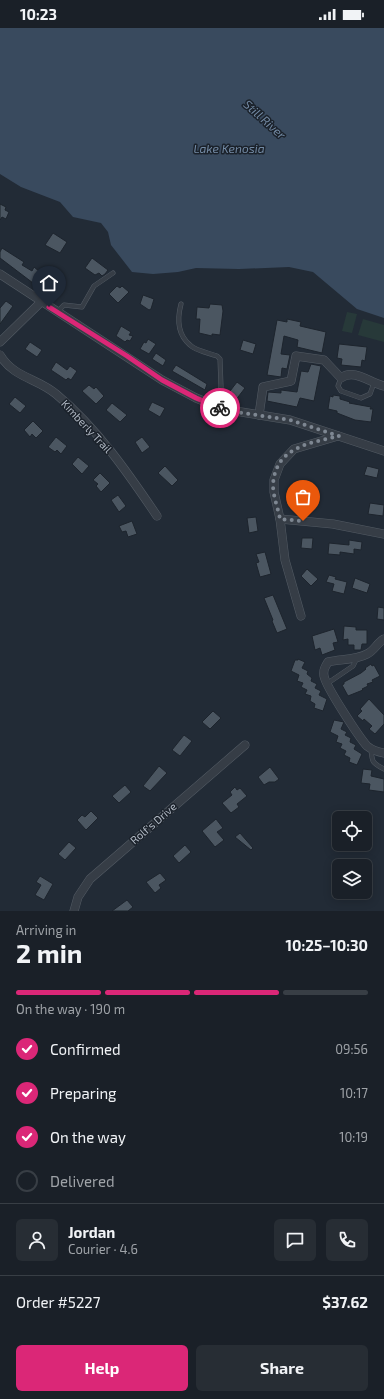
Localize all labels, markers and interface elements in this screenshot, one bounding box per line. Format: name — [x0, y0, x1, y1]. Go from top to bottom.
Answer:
text: 10:23 — [20, 5, 57, 23]
water label: Still River — [241, 97, 289, 142]
water label: Lake Kenosia — [193, 141, 265, 155]
pin — [32, 266, 66, 307]
icon: home — [38, 272, 60, 294]
courier — [200, 388, 240, 428]
street label: Kimberly Trail — [59, 397, 115, 456]
icon: bike — [209, 397, 231, 419]
pin — [286, 480, 320, 521]
icon: bag — [292, 486, 314, 508]
street label: Rolf's Drive — [127, 799, 179, 847]
map controls — [332, 811, 372, 899]
button: locate — [332, 811, 372, 851]
button: layers — [332, 859, 372, 899]
text: Arriving in — [16, 922, 76, 938]
text: 10:25–10:30 — [286, 936, 368, 954]
text: 2 min — [16, 937, 82, 968]
text: On the way · 190 m — [16, 1001, 125, 1017]
icon: check — [16, 1038, 38, 1060]
text: Confirmed — [50, 1040, 121, 1058]
text: 09:56 — [335, 1041, 368, 1057]
icon: check — [16, 1082, 38, 1104]
text: Preparing — [50, 1084, 116, 1102]
text: 10:17 — [340, 1085, 368, 1101]
icon: check — [16, 1126, 38, 1148]
text: On the way — [50, 1128, 126, 1146]
text: 10:19 — [339, 1129, 368, 1145]
text: Delivered — [50, 1172, 115, 1190]
button: person — [16, 1219, 58, 1261]
button: chat — [274, 1219, 316, 1261]
button: phone — [326, 1219, 368, 1261]
text: Jordan — [68, 1223, 115, 1241]
text: Courier · 4.6 — [68, 1241, 138, 1257]
text: Order #5227 — [16, 1293, 100, 1311]
text: $37.62 — [322, 1293, 368, 1311]
button: Help — [16, 1345, 188, 1391]
button: Share — [196, 1345, 368, 1391]

